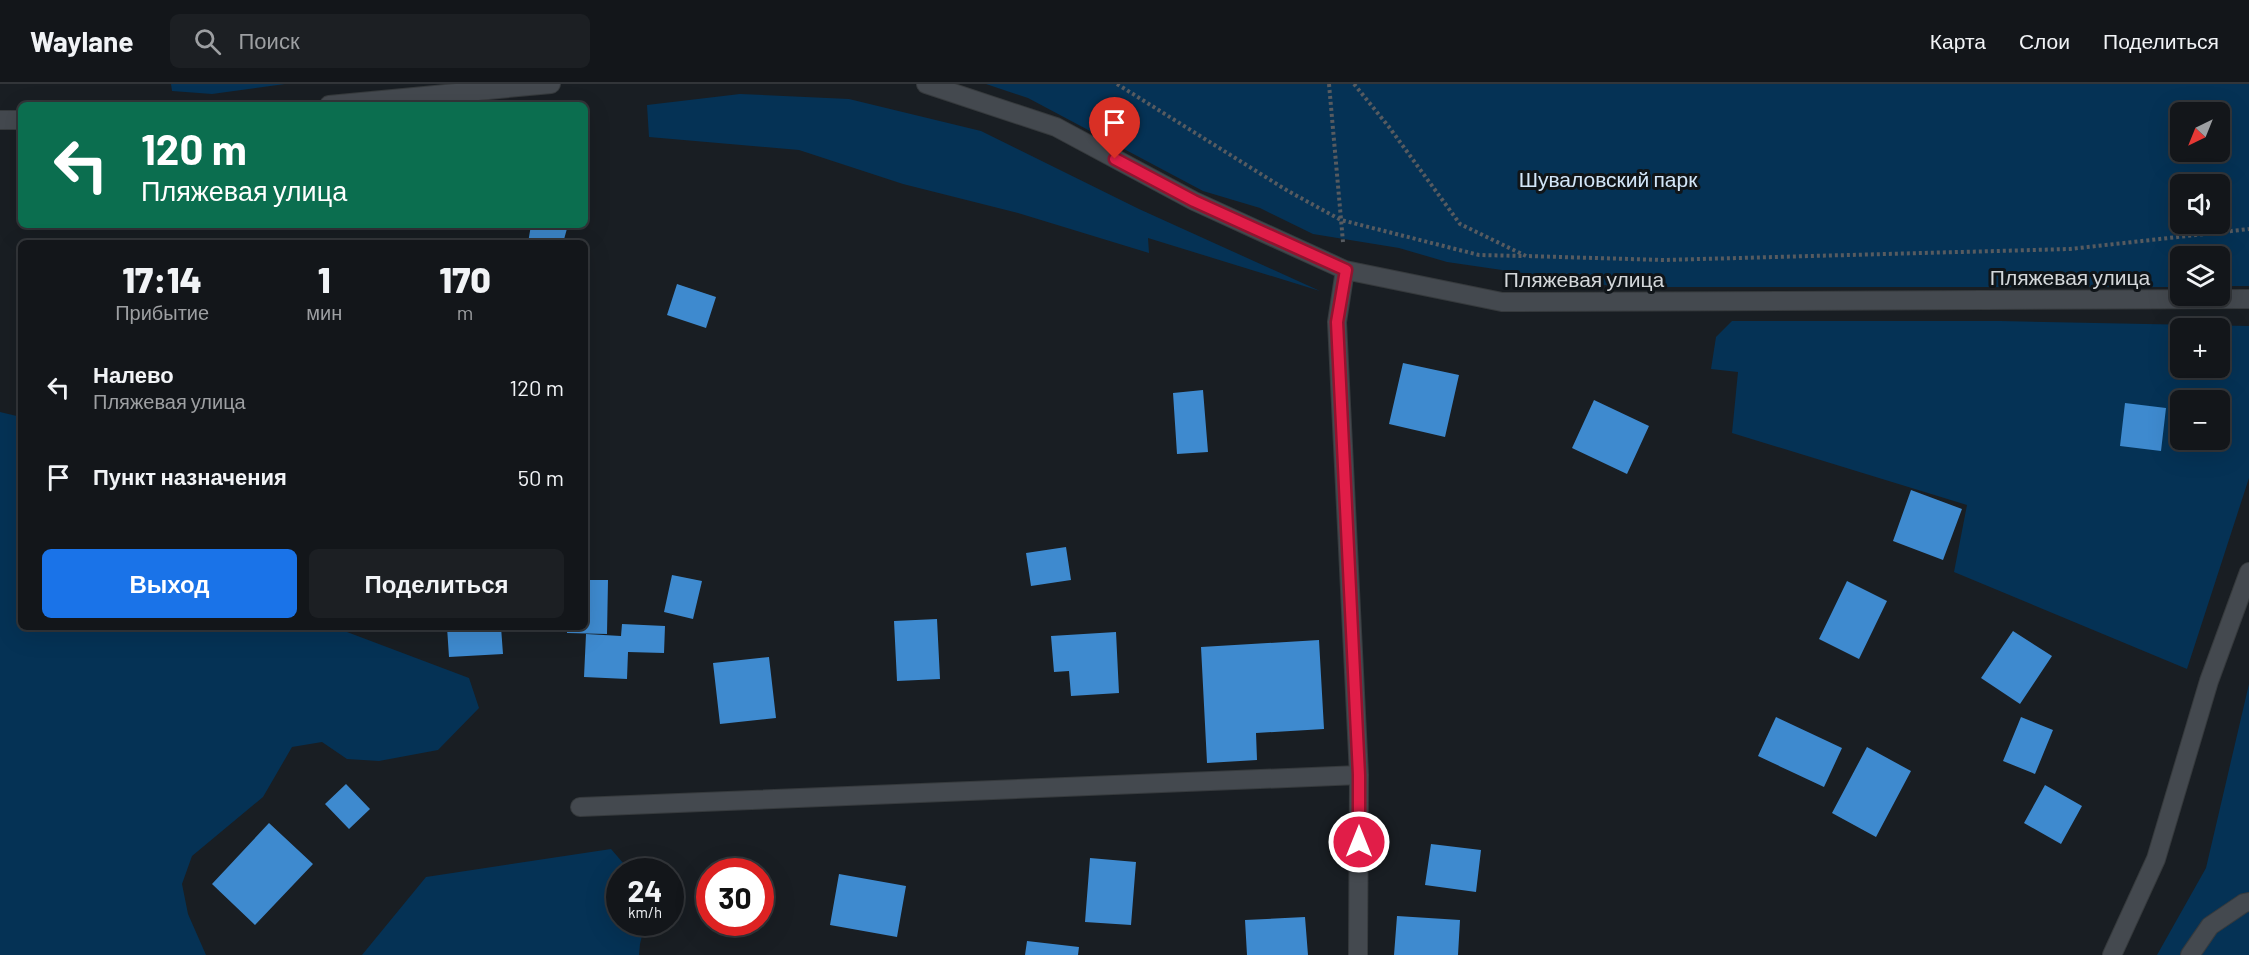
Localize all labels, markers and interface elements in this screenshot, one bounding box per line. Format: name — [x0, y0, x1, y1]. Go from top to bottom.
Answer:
search box — [170, 14, 590, 68]
text: Waylane — [30, 24, 134, 58]
icon: search — [191, 25, 224, 58]
text: Поиск — [239, 27, 300, 53]
text: Карта — [1930, 28, 1986, 53]
text: Слои — [2019, 28, 2070, 53]
text: Поделиться — [2103, 28, 2219, 53]
pin — [1089, 97, 1140, 159]
north arrow — [2170, 102, 2230, 162]
map controls — [2170, 102, 2230, 450]
icon: arrive — [1098, 106, 1131, 139]
text: 120 m — [141, 123, 247, 173]
icon: left — [42, 126, 120, 204]
park label: Шуваловский парк — [1519, 166, 1698, 191]
text: Пляжевая улица — [141, 174, 347, 206]
button: sound — [2170, 174, 2230, 234]
button: layers — [2170, 246, 2230, 306]
text: 17:14 — [122, 257, 202, 300]
text: 1 — [318, 257, 331, 300]
text: 170 — [439, 257, 491, 300]
street label: Пляжевая улица — [1990, 264, 2150, 289]
street label: Пляжевая улица — [1504, 266, 1664, 291]
text: Прибытие — [115, 300, 209, 324]
text: мин — [306, 300, 342, 324]
text: m — [457, 300, 473, 324]
button: + — [2170, 318, 2230, 378]
text: Налево — [93, 361, 174, 387]
icon: left — [42, 371, 75, 404]
text: 120 m — [509, 374, 564, 400]
text: Пляжевая улица — [93, 389, 246, 413]
button: − — [2170, 390, 2230, 450]
icon: arrive — [42, 461, 75, 494]
text: Пункт назначения — [93, 463, 287, 489]
text: 50 m — [518, 464, 564, 490]
button: Выход — [42, 549, 297, 618]
button: Поделиться — [309, 549, 564, 618]
position arrow — [1327, 810, 1391, 874]
speed limit sign: 30 — [696, 858, 774, 936]
text: 24 — [628, 872, 662, 908]
text: km/h — [628, 903, 662, 921]

